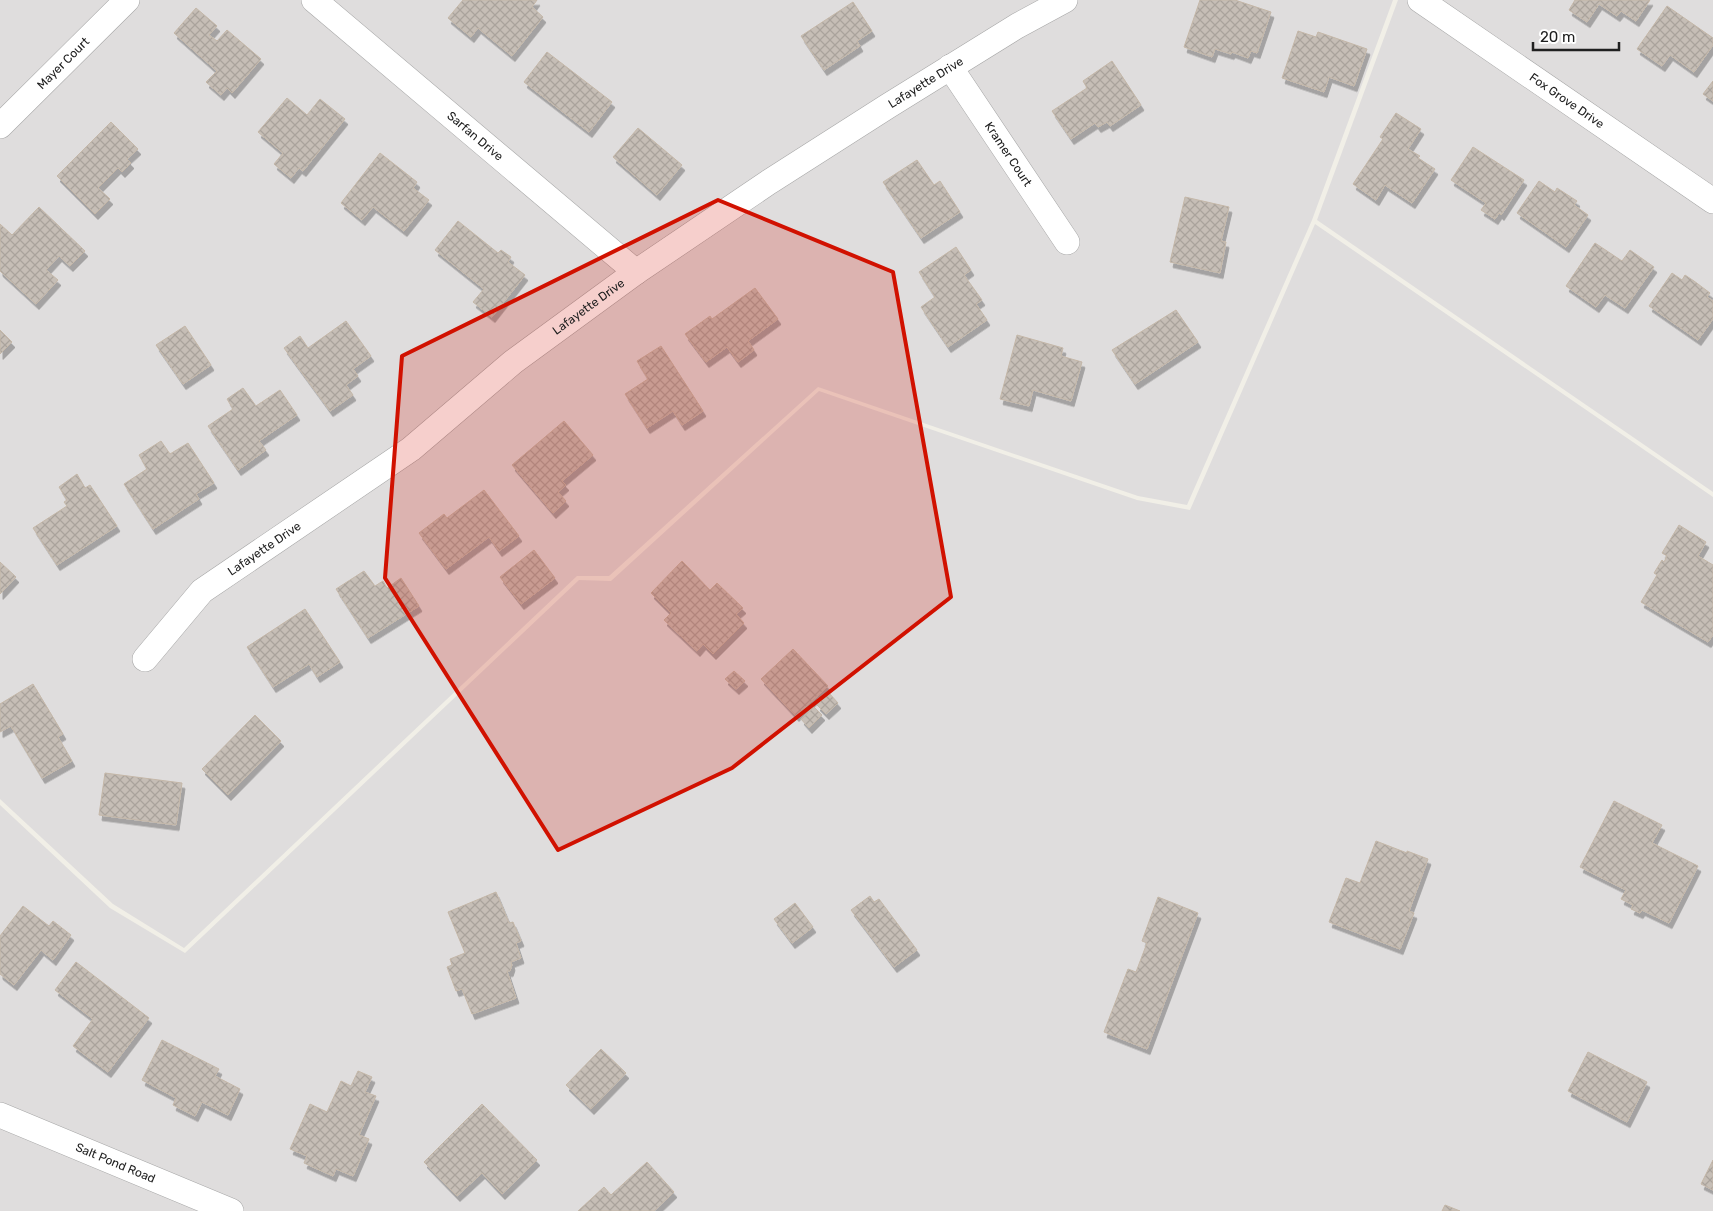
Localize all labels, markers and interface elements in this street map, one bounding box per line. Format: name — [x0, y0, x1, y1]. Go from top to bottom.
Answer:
scale bar — [1533, 20, 1619, 52]
text: 20 m — [1540, 28, 1575, 46]
street label: Mayer Court — [34, 34, 92, 92]
street label: Lafayette Drive — [886, 54, 966, 111]
street label: Fox Grove Drive — [1527, 70, 1607, 131]
street label: Sarfan Drive — [444, 109, 506, 164]
street label: Kramer Court — [982, 119, 1035, 189]
street label: Lafayette Drive — [550, 276, 627, 338]
street label: Lafayette Drive — [225, 519, 304, 579]
street label: Salt Pond Road — [73, 1140, 157, 1186]

